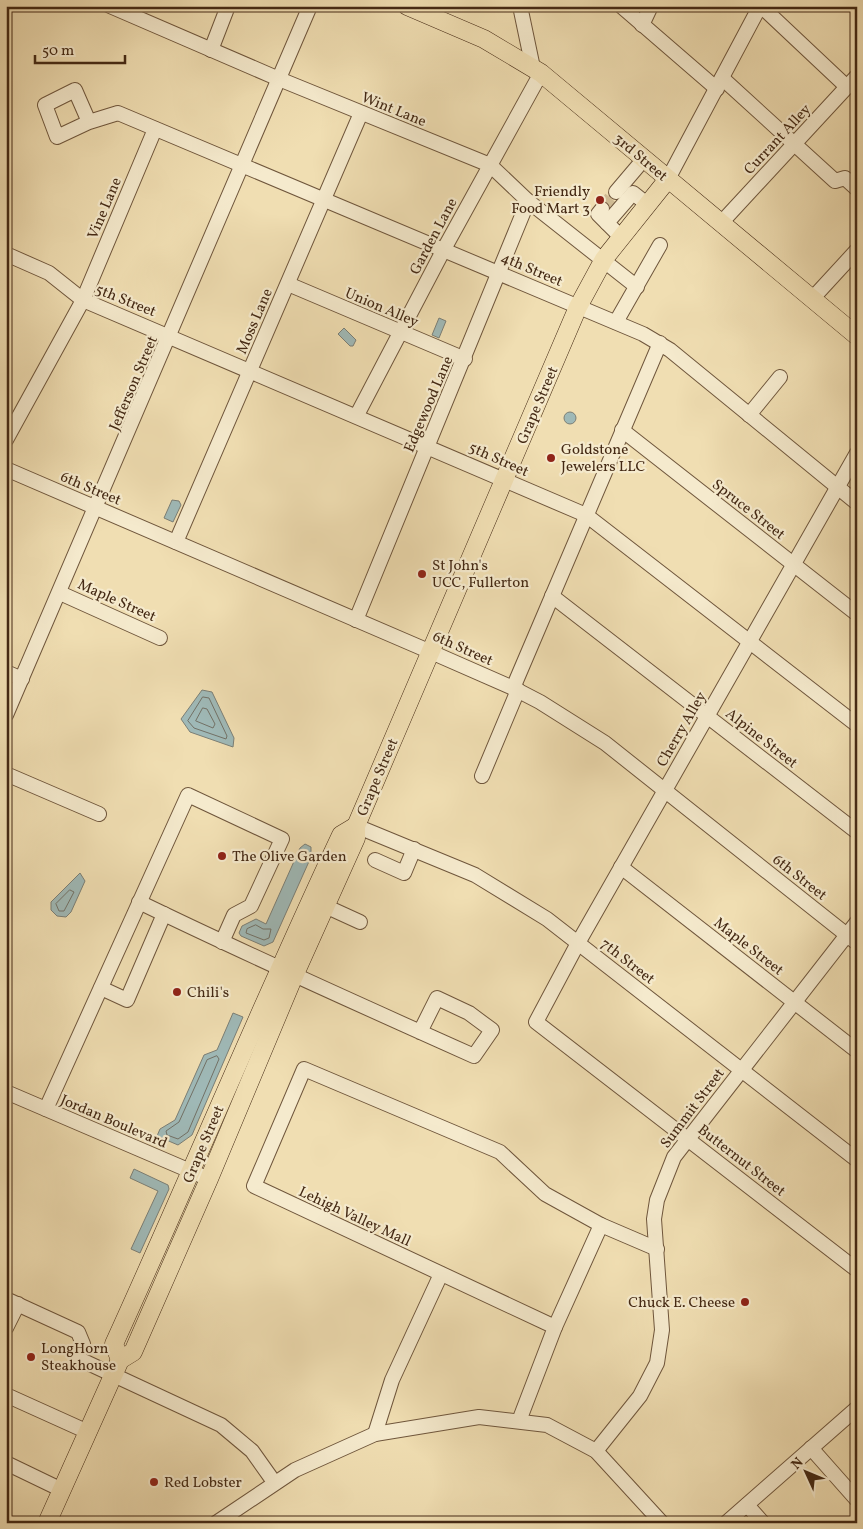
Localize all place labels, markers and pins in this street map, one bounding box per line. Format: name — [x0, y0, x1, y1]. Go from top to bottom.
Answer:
place label: Friendly Food Mart 3 — [511, 182, 590, 220]
marker: Friendly Food Mart 3 — [594, 194, 606, 206]
place label: Goldstone Jewelers LLC — [561, 440, 646, 478]
marker: Goldstone Jewelers LLC — [545, 452, 557, 464]
place label: St John's UCC, Fullerton — [432, 556, 529, 594]
marker: St John's UCC, Fullerton — [416, 568, 428, 580]
place label: The Olive Garden — [232, 847, 347, 868]
marker: The Olive Garden — [216, 850, 228, 862]
place label: Chili's — [187, 983, 229, 1004]
marker: Chili's — [171, 986, 183, 998]
place label: Chuck E. Cheese — [628, 1293, 735, 1314]
marker: Chuck E. Cheese — [739, 1296, 751, 1308]
place label: LongHorn Steakhouse — [41, 1339, 116, 1377]
marker: LongHorn Steakhouse — [25, 1351, 37, 1363]
place label: Red Lobster — [164, 1473, 242, 1494]
marker: Red Lobster — [148, 1476, 160, 1488]

